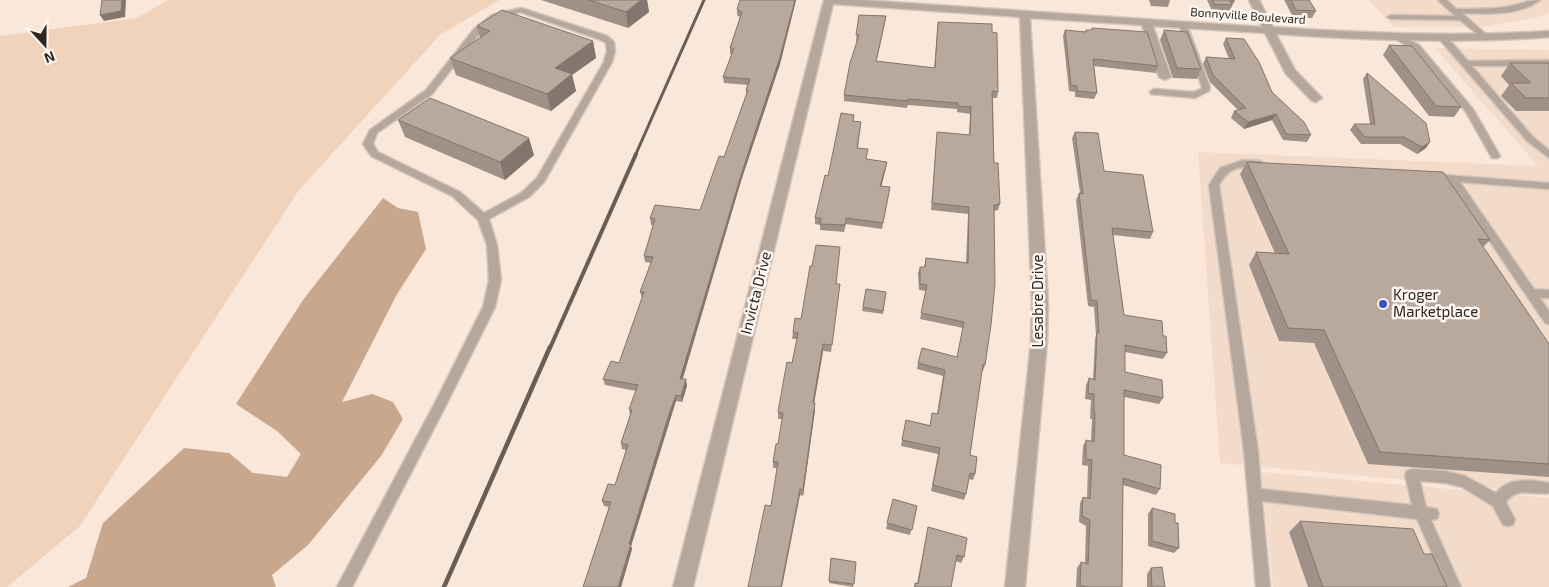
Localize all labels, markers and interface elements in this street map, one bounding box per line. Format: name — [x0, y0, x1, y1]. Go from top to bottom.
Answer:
street label: Bonnyville Boulevard — [1190, 4, 1306, 26]
north arrow — [20, 20, 70, 70]
text: N — [42, 48, 58, 67]
street label: Invicta Drive — [736, 250, 774, 336]
street label: Lesabre Drive — [1028, 255, 1046, 347]
place label: Kroger Marketplace — [1393, 285, 1478, 320]
marker: Kroger Marketplace — [1377, 298, 1389, 310]

